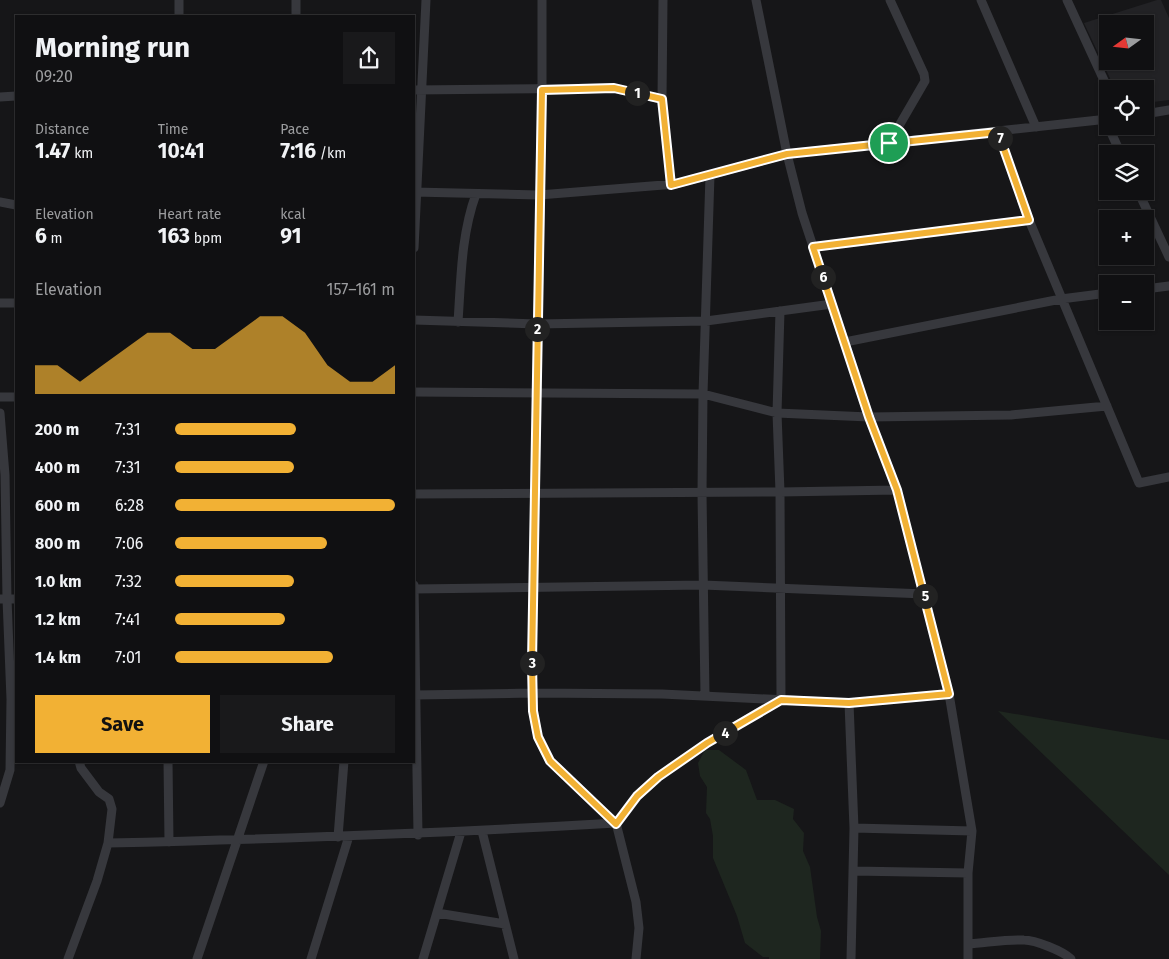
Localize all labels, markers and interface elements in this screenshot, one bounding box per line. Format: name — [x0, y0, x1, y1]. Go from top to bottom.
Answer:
north arrow — [1099, 15, 1154, 70]
map controls — [1099, 15, 1154, 330]
text: Morning run — [35, 31, 190, 64]
button: share — [343, 32, 395, 84]
text: 09:20 — [35, 67, 73, 86]
pin: 1 — [624, 80, 650, 106]
button: locate — [1099, 80, 1154, 135]
text: 1 — [634, 85, 641, 102]
text: Distance — [35, 121, 89, 138]
text: Time — [158, 121, 188, 138]
text: Pace — [280, 121, 309, 138]
pin — [868, 122, 910, 164]
pin: 7 — [988, 126, 1012, 150]
icon: arrive — [875, 129, 903, 157]
text: 7 — [997, 130, 1004, 147]
text: 1.47 — [35, 138, 70, 164]
text: 10:41 — [158, 138, 205, 164]
text: 7:16 — [280, 138, 316, 164]
text: km — [70, 145, 93, 162]
text: /km — [316, 145, 346, 162]
button: layers — [1099, 145, 1154, 200]
text: Elevation — [35, 206, 94, 223]
text: Heart rate — [158, 206, 221, 223]
text: kcal — [280, 206, 306, 223]
button: + — [1099, 210, 1154, 265]
text: 6 — [35, 223, 47, 249]
text: 163 — [158, 223, 190, 249]
text: 91 — [280, 223, 301, 249]
text: m — [47, 230, 63, 247]
text: bpm — [190, 230, 222, 247]
pin: 6 — [810, 264, 836, 290]
text: 6 — [820, 269, 827, 286]
button: − — [1099, 275, 1154, 330]
text: Elevation — [35, 280, 102, 299]
text: 157–161 m — [327, 280, 395, 299]
pin: 2 — [524, 316, 550, 342]
text: 2 — [534, 321, 541, 338]
text: 200 m — [35, 420, 79, 439]
text: 7:31 — [115, 420, 141, 439]
text: 400 m — [35, 458, 80, 477]
text: 7:31 — [115, 458, 141, 477]
text: 600 m — [35, 496, 80, 515]
text: 6:28 — [115, 496, 144, 515]
text: 800 m — [35, 534, 80, 553]
text: 7:06 — [115, 534, 143, 553]
text: 1.0 km — [35, 572, 82, 591]
text: 7:32 — [115, 572, 142, 591]
pin: 5 — [912, 584, 938, 608]
text: 5 — [922, 588, 929, 605]
text: 1.2 km — [35, 610, 81, 629]
text: 7:41 — [115, 610, 140, 629]
text: 1.4 km — [35, 648, 81, 667]
text: 7:01 — [115, 648, 141, 667]
pin: 3 — [520, 650, 544, 676]
text: 3 — [529, 655, 536, 672]
button: Save — [35, 695, 210, 753]
button: Share — [220, 695, 395, 753]
pin: 4 — [712, 720, 738, 746]
text: 4 — [722, 725, 729, 742]

